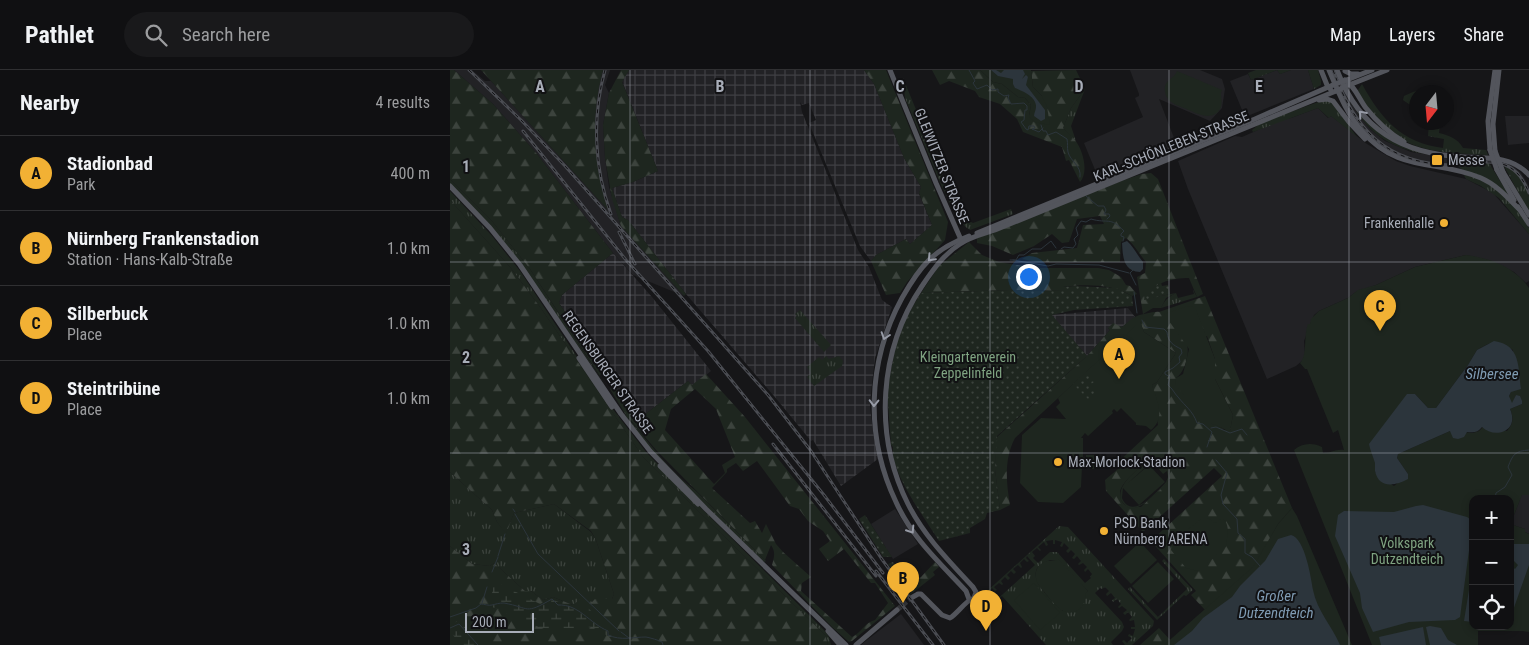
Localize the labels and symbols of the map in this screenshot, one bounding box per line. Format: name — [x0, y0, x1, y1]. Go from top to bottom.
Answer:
text: A — [535, 77, 545, 96]
text: B — [716, 77, 725, 96]
text: C — [895, 77, 905, 96]
text: D — [1074, 77, 1084, 96]
text: E — [1255, 77, 1263, 96]
north arrow — [1409, 85, 1454, 130]
street label: GLEIWITZER STRASSE — [912, 106, 972, 226]
street label: KARL-SCHÖNLEBEN-STRASSE — [1091, 107, 1251, 185]
one-way arrow — [1359, 111, 1368, 120]
place label: Messe — [1448, 152, 1485, 168]
marker: Messe — [1430, 153, 1444, 167]
text: 1 — [462, 157, 470, 176]
place label: Frankenhalle — [1364, 215, 1434, 231]
marker: Frankenhalle — [1438, 217, 1450, 229]
one-way arrow — [928, 253, 937, 262]
your location — [1016, 264, 1042, 290]
pin: C — [1364, 290, 1396, 331]
street label: REGENSBURGER STRASSE — [560, 308, 656, 436]
one-way arrow — [881, 332, 891, 340]
pin: A — [1103, 338, 1135, 379]
text: 2 — [462, 348, 470, 367]
park label: Kleingartenverein Zeppelinfeld — [920, 349, 1016, 381]
water label: Silbersee — [1466, 365, 1519, 383]
one-way arrow — [869, 400, 879, 407]
place label: Max-Morlock-Stadion — [1068, 454, 1185, 470]
marker: Max-Morlock-Stadion — [1052, 456, 1064, 468]
place label: PSD Bank Nürnberg ARENA — [1114, 515, 1208, 547]
one-way arrow — [905, 525, 915, 534]
marker: PSD Bank Nürnberg ARENA — [1098, 525, 1110, 537]
park label: Volkspark Dutzendteich — [1371, 535, 1443, 567]
text: 3 — [462, 540, 470, 559]
pin: B — [887, 562, 919, 603]
water label: Großer Dutzendteich — [1238, 587, 1314, 622]
pin: D — [970, 590, 1002, 631]
scale bar — [465, 610, 534, 633]

